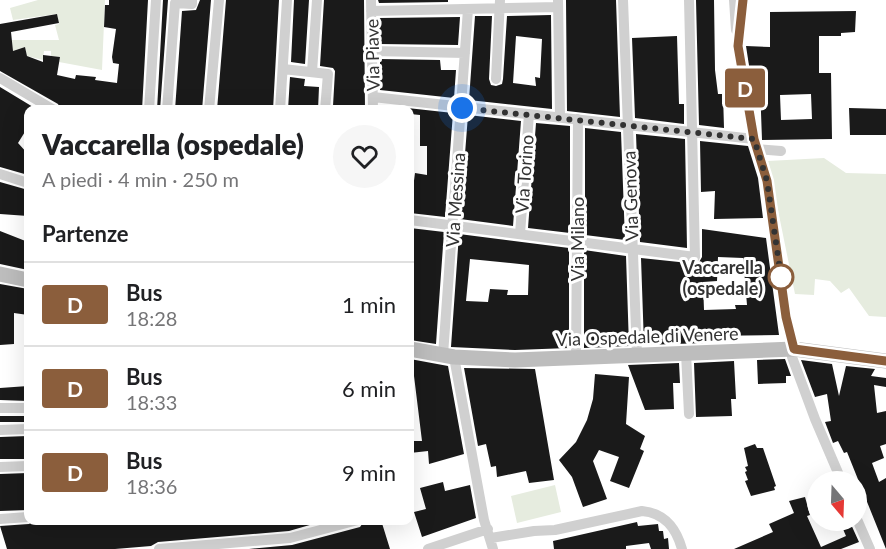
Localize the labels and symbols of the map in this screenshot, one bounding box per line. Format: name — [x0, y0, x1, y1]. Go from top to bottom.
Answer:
street label: Via Piave — [360, 19, 384, 91]
line badge: D — [726, 68, 765, 107]
your location — [447, 93, 477, 123]
street label: Via Torino — [510, 134, 538, 214]
street label: Via Genova — [617, 150, 643, 242]
street label: Via Messina — [441, 152, 469, 248]
street label: Via Milano — [566, 197, 588, 281]
place label: Vaccarella (ospedale) — [681, 256, 763, 299]
marker: Vaccarella (ospedale) — [768, 264, 794, 290]
street label: Via Ospedale di Venere — [555, 322, 739, 350]
north arrow — [807, 471, 867, 531]

